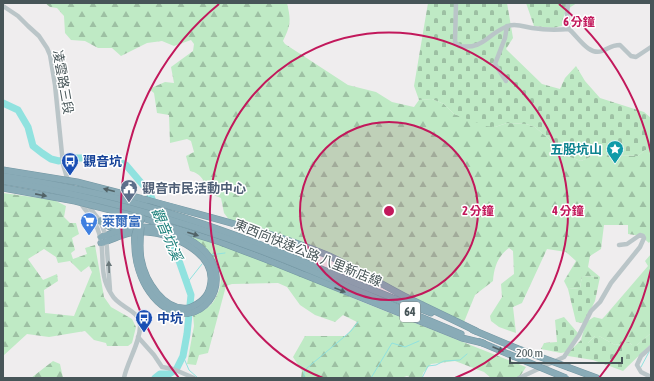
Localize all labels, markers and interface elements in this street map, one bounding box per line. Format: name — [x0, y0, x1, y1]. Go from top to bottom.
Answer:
text: 6 分鐘 — [563, 15, 595, 29]
street label: 凌雲路三段 — [50, 49, 76, 115]
place icon: 五股坑山 — [605, 139, 625, 164]
place label: 五股坑山 — [550, 142, 602, 157]
bus stop icon: 觀音坑 — [60, 151, 80, 176]
place label: 觀音坑 — [83, 154, 122, 169]
public building icon: 觀音市民活動中心 — [119, 178, 139, 203]
place label: 觀音市民活動中心 — [142, 181, 246, 196]
one-way arrow — [103, 187, 115, 193]
one-way arrow — [35, 192, 48, 198]
centre of rings — [382, 204, 396, 218]
text: 2 分鐘 — [462, 204, 494, 218]
text: 4 分鐘 — [551, 204, 584, 218]
water label: 觀音坑溪 — [149, 205, 186, 265]
supermarket icon: 萊爾富 — [79, 211, 99, 236]
place label: 萊爾富 — [102, 214, 141, 229]
street label: 東西向快速公路 八里新店線 — [232, 216, 384, 290]
one-way arrow — [187, 231, 199, 237]
one-way arrow — [105, 261, 112, 273]
one-way arrow — [335, 287, 347, 293]
road number: 64 — [400, 302, 420, 322]
bus stop icon: 中坑 — [134, 308, 154, 333]
place label: 中坑 — [157, 311, 183, 326]
scale bar — [510, 339, 622, 365]
text: 200 m — [516, 346, 543, 360]
one-way arrow — [492, 347, 504, 353]

